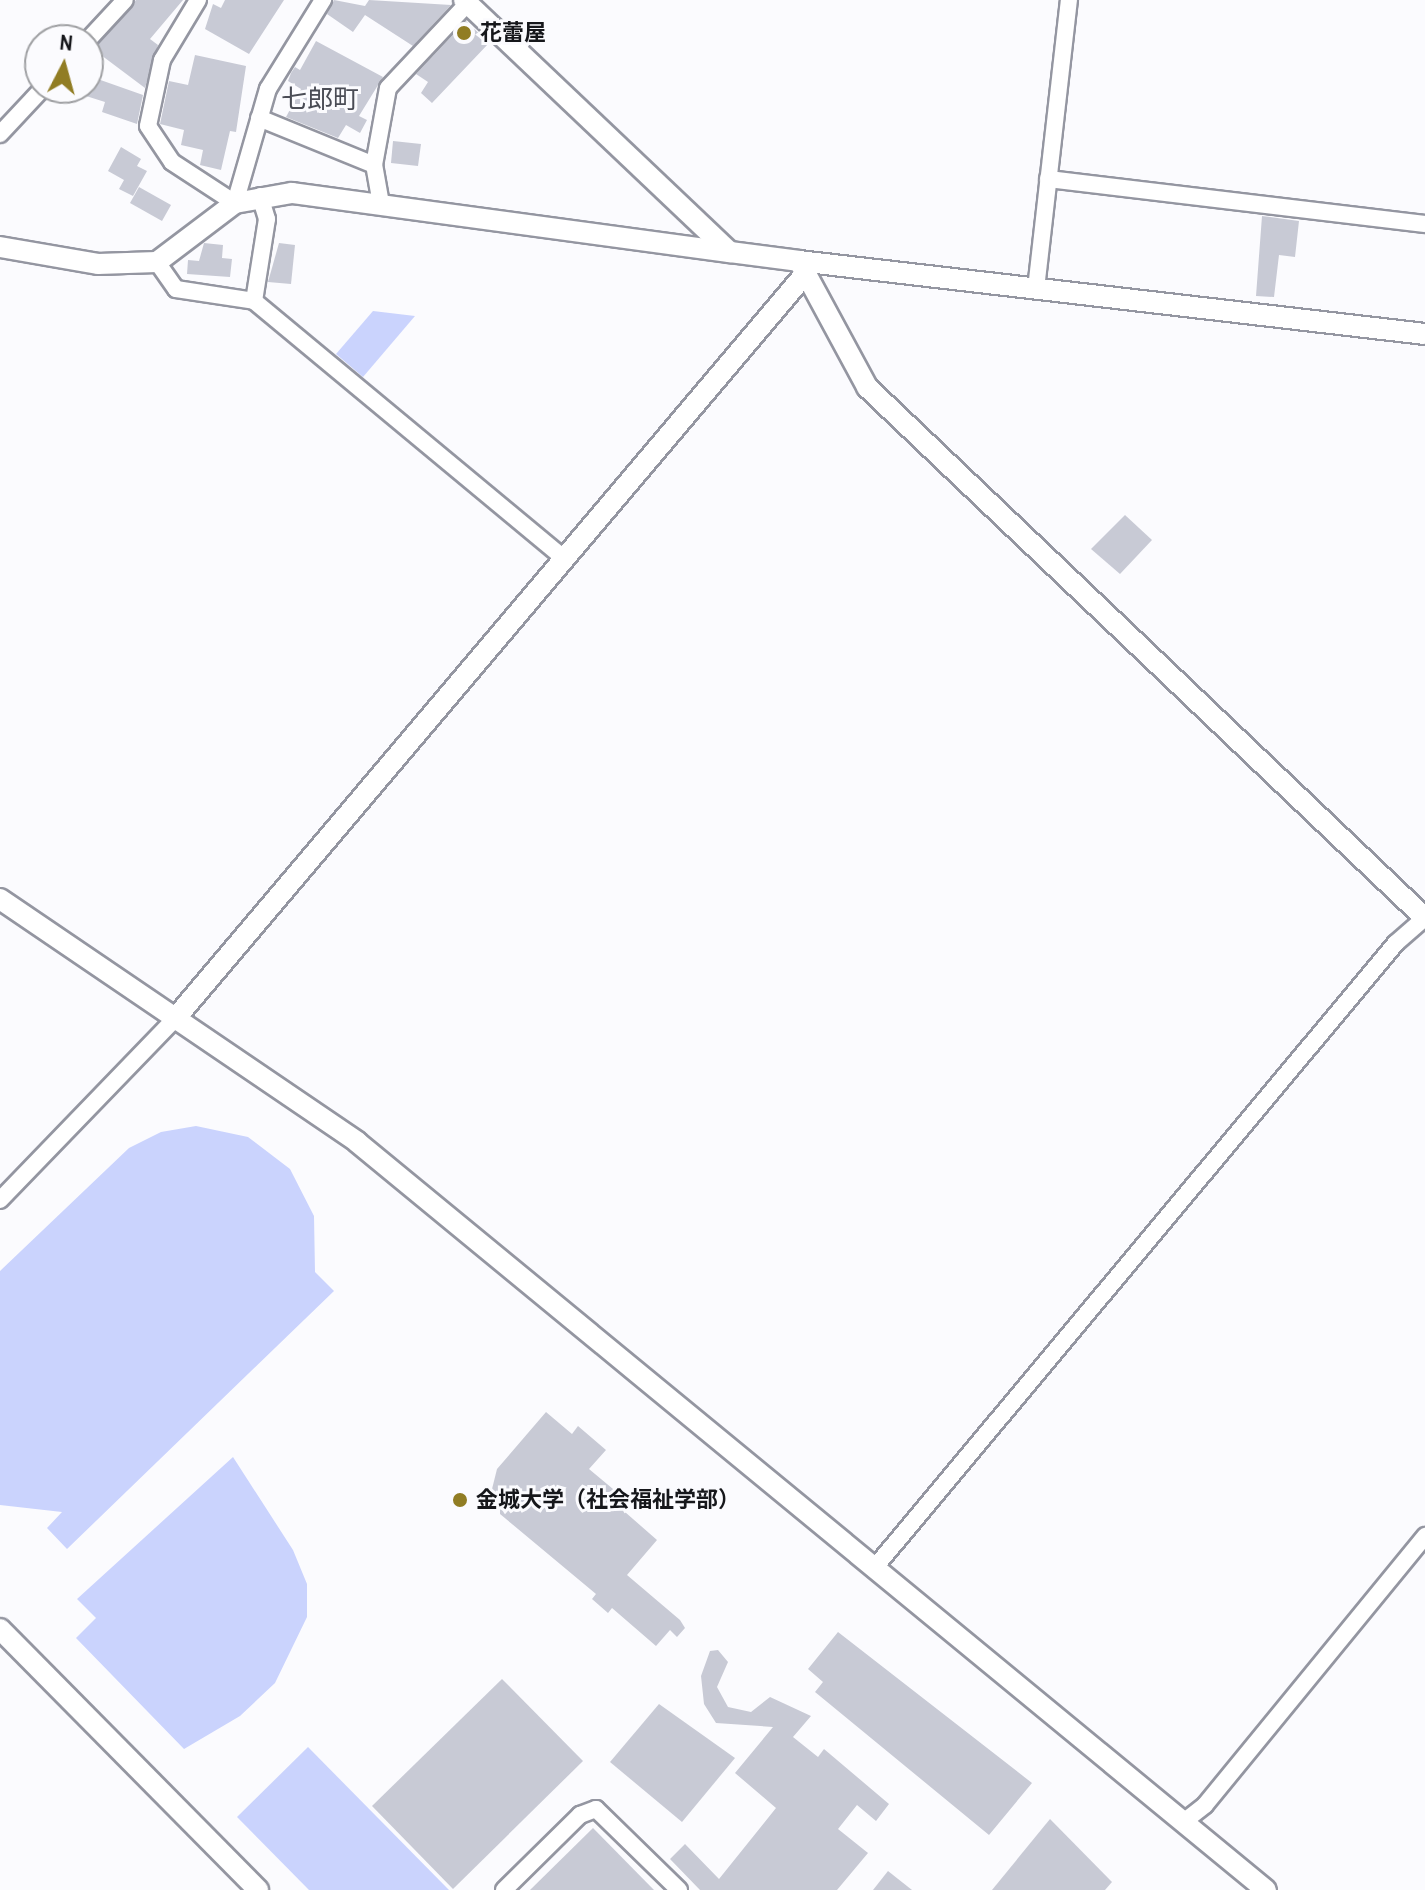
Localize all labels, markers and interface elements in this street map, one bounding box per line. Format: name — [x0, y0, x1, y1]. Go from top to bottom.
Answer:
place label: 花蕾屋 — [480, 20, 546, 46]
north arrow — [24, 24, 104, 104]
marker: 花蕾屋 — [455, 24, 473, 42]
text: N — [58, 27, 74, 58]
district label: 七郎町 — [281, 83, 359, 115]
place label: 金城大学（社会福祉学部） — [476, 1487, 740, 1513]
marker: 金城大学（社会福祉学部） — [451, 1491, 469, 1509]

